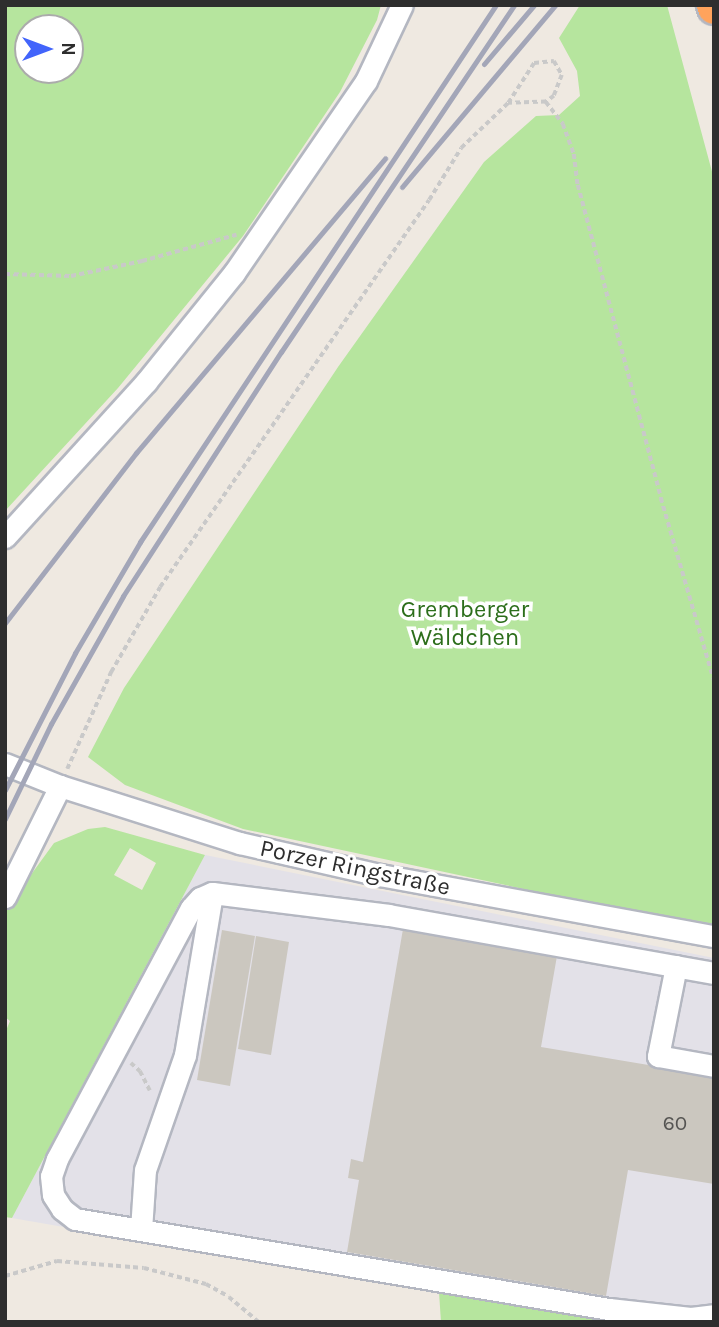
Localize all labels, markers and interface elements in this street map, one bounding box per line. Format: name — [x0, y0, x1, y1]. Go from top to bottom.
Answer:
north arrow — [14, 14, 84, 84]
text: N — [57, 42, 79, 56]
park label: Gremberger Wäldchen — [401, 596, 529, 652]
street label: Porzer Ringstraße — [257, 834, 453, 902]
house number: 60 — [663, 1110, 687, 1136]

